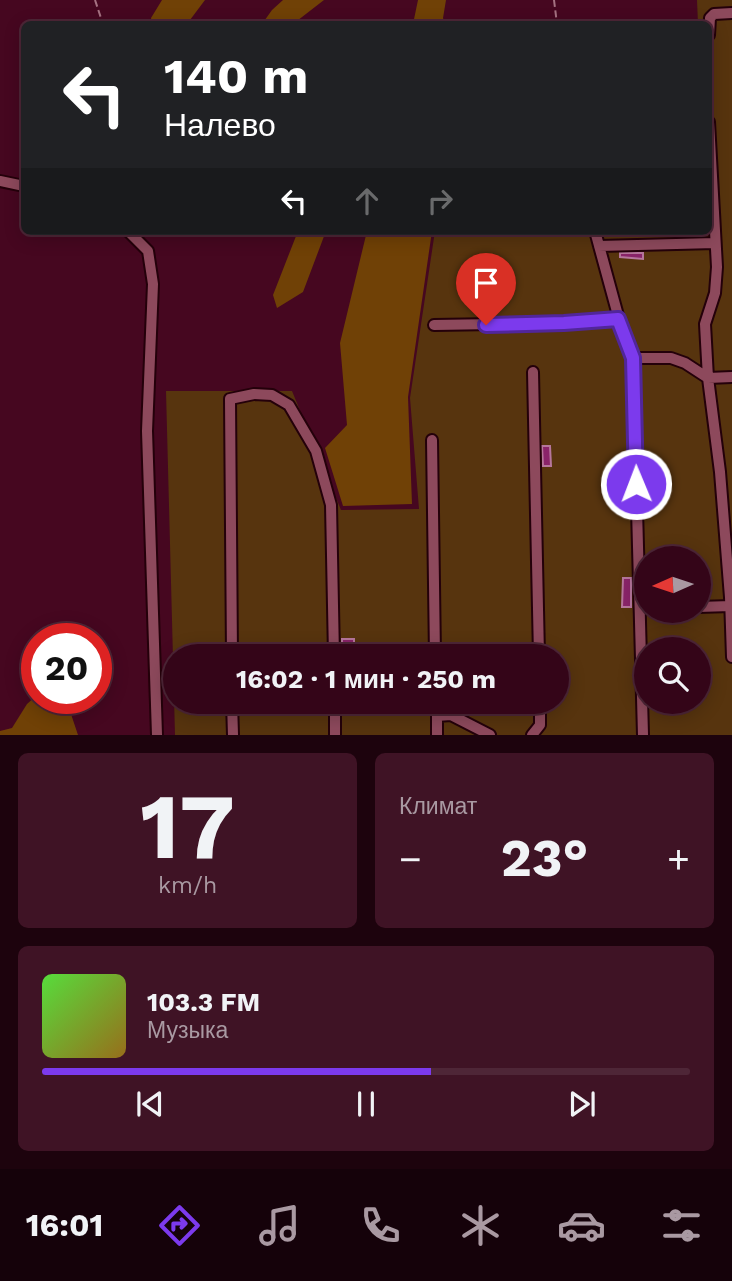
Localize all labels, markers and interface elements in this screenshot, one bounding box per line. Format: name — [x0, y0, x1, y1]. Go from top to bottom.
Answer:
text: 140 m — [164, 47, 308, 105]
icon: left — [49, 49, 140, 140]
text: Налево — [164, 106, 276, 144]
icon: left — [275, 182, 313, 220]
icon: ahead — [348, 182, 386, 220]
icon: right — [421, 182, 459, 220]
pin — [456, 253, 516, 325]
icon: arrive — [467, 264, 505, 302]
position arrow — [599, 447, 673, 521]
north arrow — [634, 546, 710, 623]
map controls — [634, 546, 711, 714]
speed limit sign: 20 — [21, 623, 112, 714]
button: search — [634, 637, 711, 714]
text: 16:02 · 1 мин · 250 m — [236, 664, 496, 694]
text: 17 — [140, 773, 235, 880]
text: Климат — [399, 793, 477, 820]
text: 23° — [501, 828, 588, 889]
text: − — [399, 837, 422, 881]
text: + — [667, 837, 690, 881]
text: km/h — [158, 872, 217, 899]
text: 103.3 FM — [147, 987, 260, 1017]
text: Музыка — [147, 1017, 228, 1044]
icon: previous — [131, 1085, 169, 1123]
icon: pause — [347, 1085, 385, 1123]
icon: next — [563, 1085, 601, 1123]
icon: directions — [155, 1201, 204, 1250]
icon: music — [255, 1201, 304, 1250]
icon: phone — [356, 1201, 405, 1250]
icon: climate — [456, 1201, 505, 1250]
icon: car — [557, 1201, 606, 1250]
icon: filters — [657, 1201, 706, 1250]
text: 16:01 — [26, 1206, 103, 1244]

